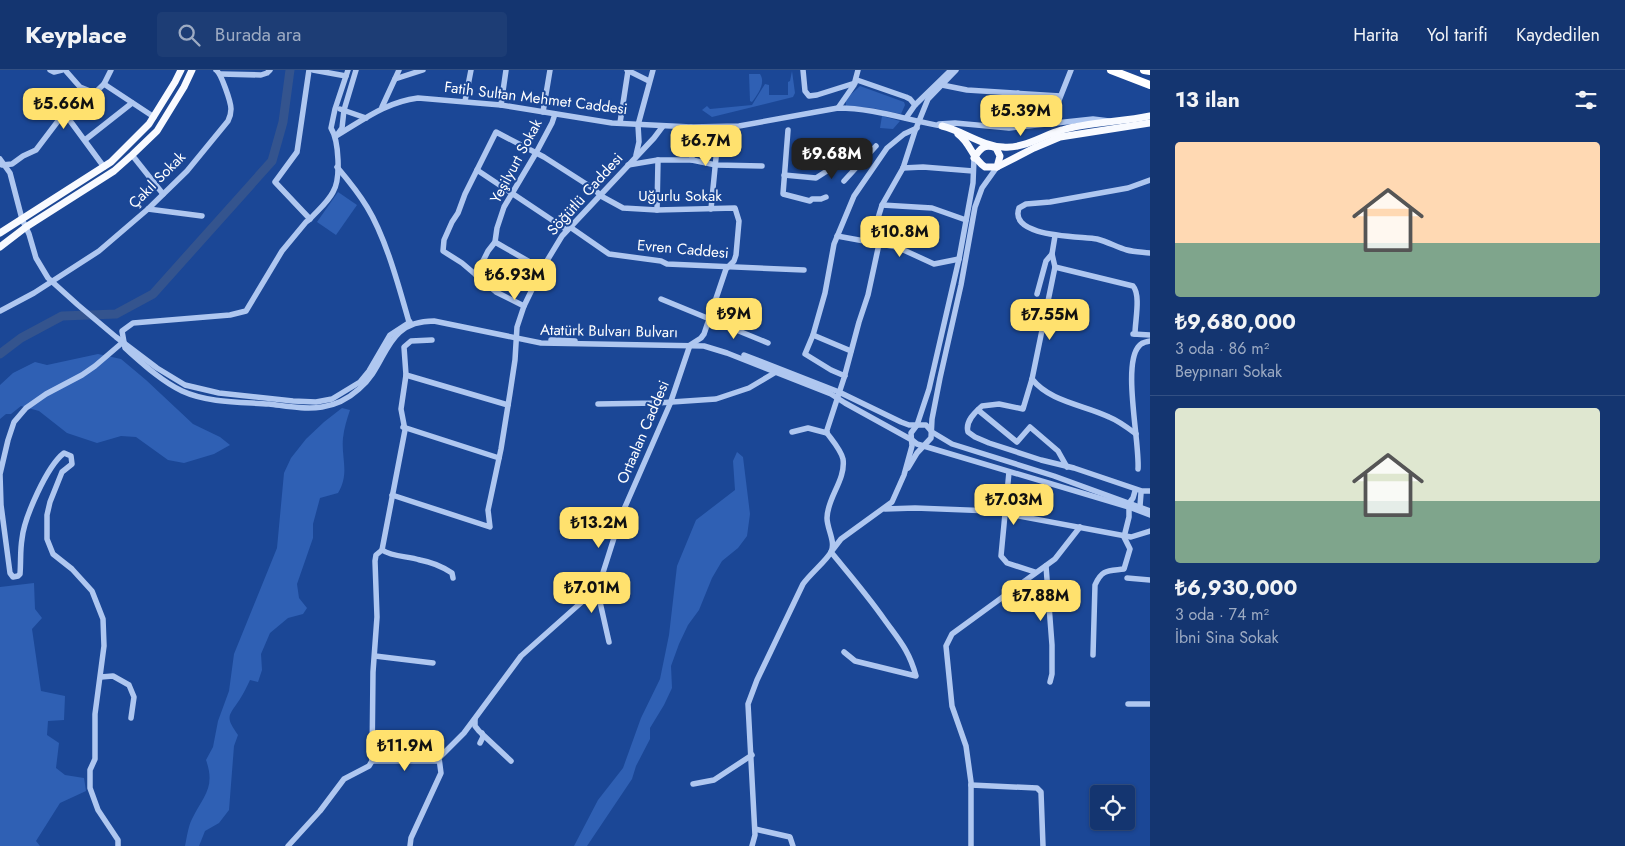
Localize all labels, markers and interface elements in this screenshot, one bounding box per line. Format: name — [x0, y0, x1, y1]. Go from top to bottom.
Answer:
search box — [157, 12, 507, 57]
text: Keyplace — [25, 17, 127, 52]
icon: search — [175, 21, 203, 49]
text: Burada ara — [215, 21, 302, 48]
text: Harita — [1353, 22, 1399, 48]
text: Yol tarifi — [1427, 22, 1488, 48]
text: Kaydedilen — [1516, 22, 1600, 48]
street label: Fatih Sultan Mehmet Caddesi — [443, 76, 629, 120]
text: 13 ilan — [1175, 85, 1240, 115]
icon: filters — [1572, 86, 1600, 114]
pin: ₺5.66M — [23, 88, 105, 130]
text: ₺5.66M — [34, 92, 94, 115]
pin: ₺5.39M — [980, 94, 1062, 137]
text: ₺5.39M — [991, 99, 1051, 122]
street label: Yeşilyurt Sokak — [485, 115, 548, 207]
pin: ₺6.7M — [671, 124, 741, 167]
text: ₺6.7M — [682, 129, 730, 152]
pin: ₺9.68M — [791, 138, 873, 180]
text: ₺9.68M — [803, 142, 861, 165]
street label: Çakıl Sokak — [123, 146, 191, 214]
street label: Söğütlü Caddesi — [542, 148, 628, 240]
icon: home — [1343, 175, 1433, 265]
street label: Uğurlu Sokak — [638, 185, 722, 207]
pin: ₺10.8M — [859, 216, 941, 258]
text: ₺10.8M — [871, 220, 929, 243]
street label: Evren Caddesi — [636, 234, 730, 264]
pin: ₺6.93M — [474, 258, 556, 301]
text: ₺6.93M — [485, 263, 545, 286]
pin: ₺9M — [710, 298, 758, 340]
pin: ₺7.55M — [1009, 298, 1091, 341]
text: ₺9M — [717, 302, 751, 325]
text: ₺7.55M — [1021, 303, 1079, 326]
text: ₺9,680,000 — [1175, 307, 1296, 337]
street label: Atatürk Bulvarı Bulvarı — [540, 319, 678, 343]
text: 3 oda · 86 m² — [1175, 337, 1269, 360]
text: Beypınarı Sokak — [1175, 360, 1282, 383]
street label: Ortaalan Caddesi — [611, 377, 675, 487]
icon: home — [1343, 440, 1433, 530]
pin: ₺7.03M — [973, 484, 1055, 526]
text: ₺7.03M — [985, 488, 1043, 511]
pin: ₺13.2M — [558, 506, 640, 549]
text: ₺13.2M — [571, 511, 627, 534]
pin: ₺7.01M — [551, 572, 633, 614]
text: ₺6,930,000 — [1175, 573, 1297, 603]
text: ₺7.01M — [564, 576, 620, 599]
pin: ₺7.88M — [1000, 580, 1082, 622]
text: ₺7.88M — [1013, 584, 1069, 607]
text: 3 oda · 74 m² — [1175, 603, 1269, 626]
text: İbni Sina Sokak — [1175, 626, 1279, 649]
pin: ₺11.9M — [364, 730, 446, 772]
text: ₺11.9M — [377, 734, 433, 757]
map controls — [1090, 785, 1135, 830]
button: locate — [1090, 785, 1135, 830]

